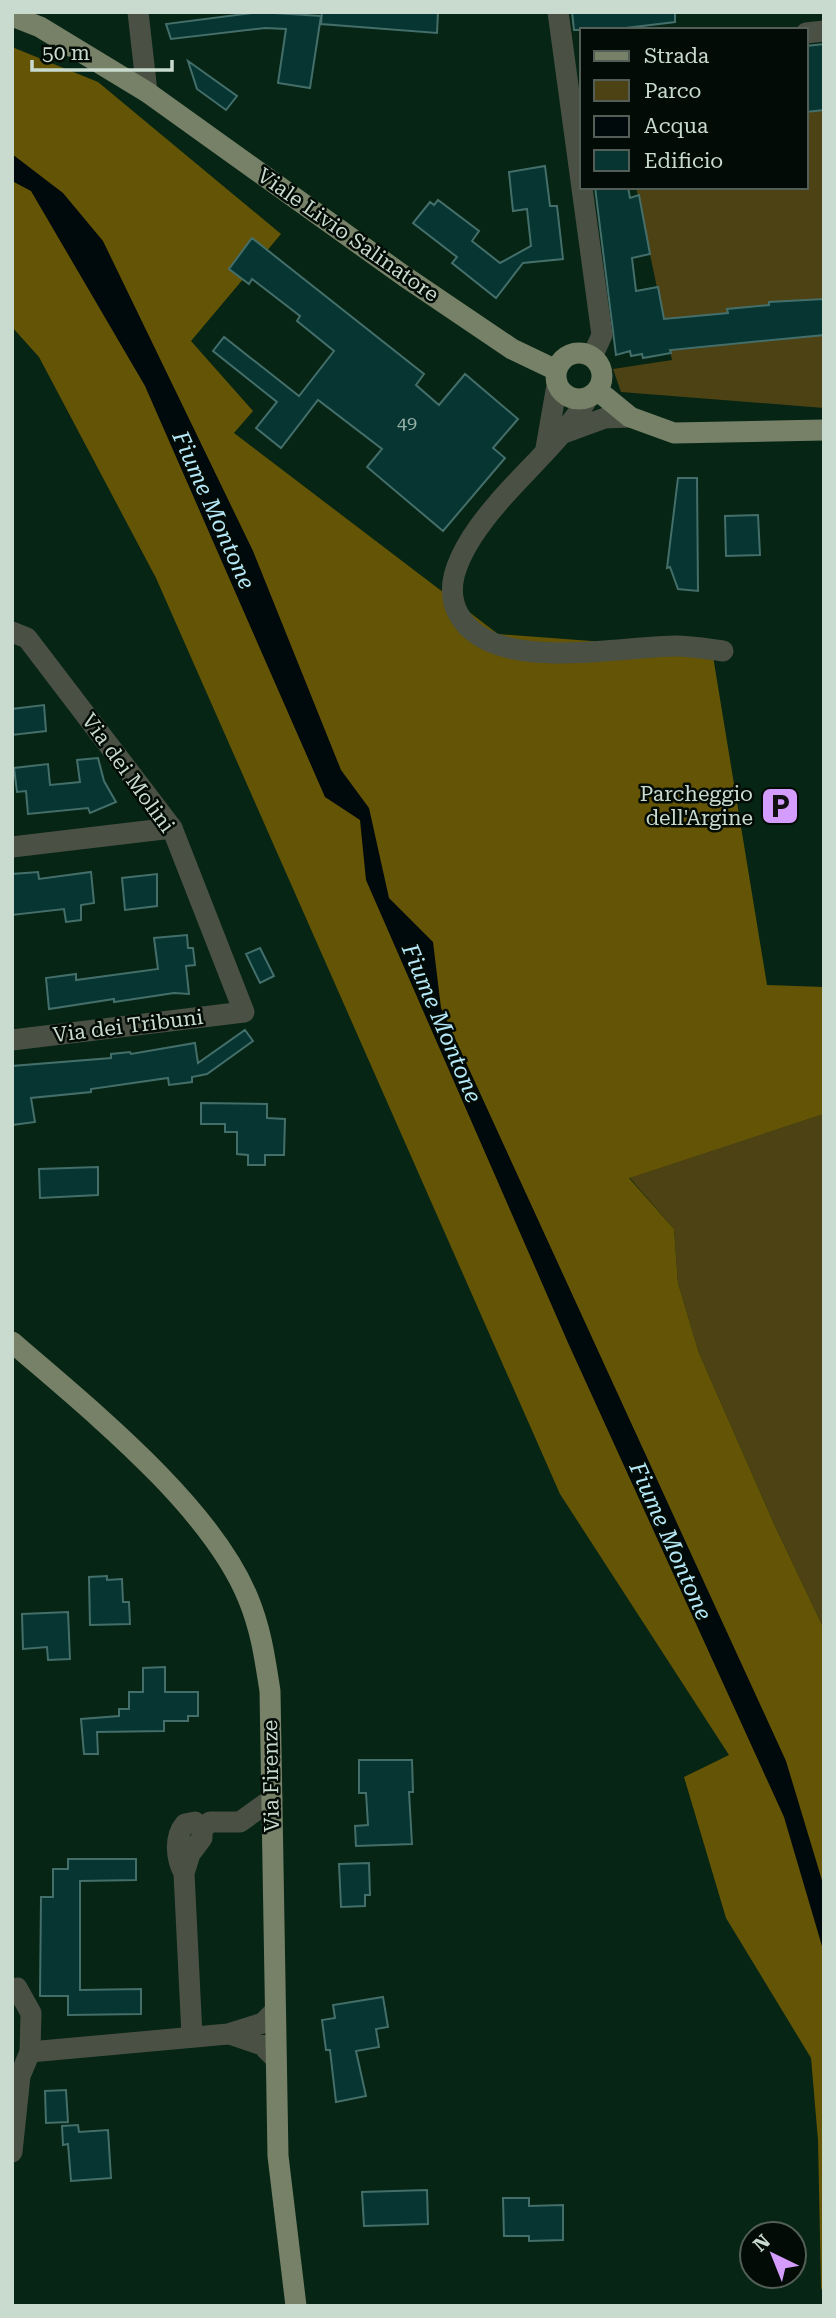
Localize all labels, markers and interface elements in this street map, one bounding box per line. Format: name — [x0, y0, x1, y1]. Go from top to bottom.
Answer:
scale bar — [32, 28, 172, 72]
legend — [580, 28, 808, 189]
text: 50 m — [42, 41, 90, 65]
text: Strada — [644, 44, 710, 68]
text: Parco — [644, 79, 701, 103]
text: Acqua — [644, 114, 709, 138]
text: Edificio — [644, 149, 723, 173]
street label: Viale Livio Salinatore — [253, 163, 443, 307]
house number: 49 — [397, 412, 417, 433]
water label: Fiume Montone — [166, 426, 260, 593]
street label: Via dei Molini — [77, 709, 179, 837]
place label: Parcheggio dell'Argine — [640, 782, 753, 830]
parking icon: Parcheggio dell'Argine — [759, 785, 801, 827]
water label: Fiume Montone — [396, 939, 487, 1107]
street label: Via dei Tribuni — [52, 1005, 205, 1047]
water label: Fiume Montone — [623, 1457, 717, 1624]
street label: Via Firenze — [258, 1720, 284, 1832]
north arrow — [738, 2220, 808, 2290]
text: N — [749, 2229, 775, 2256]

